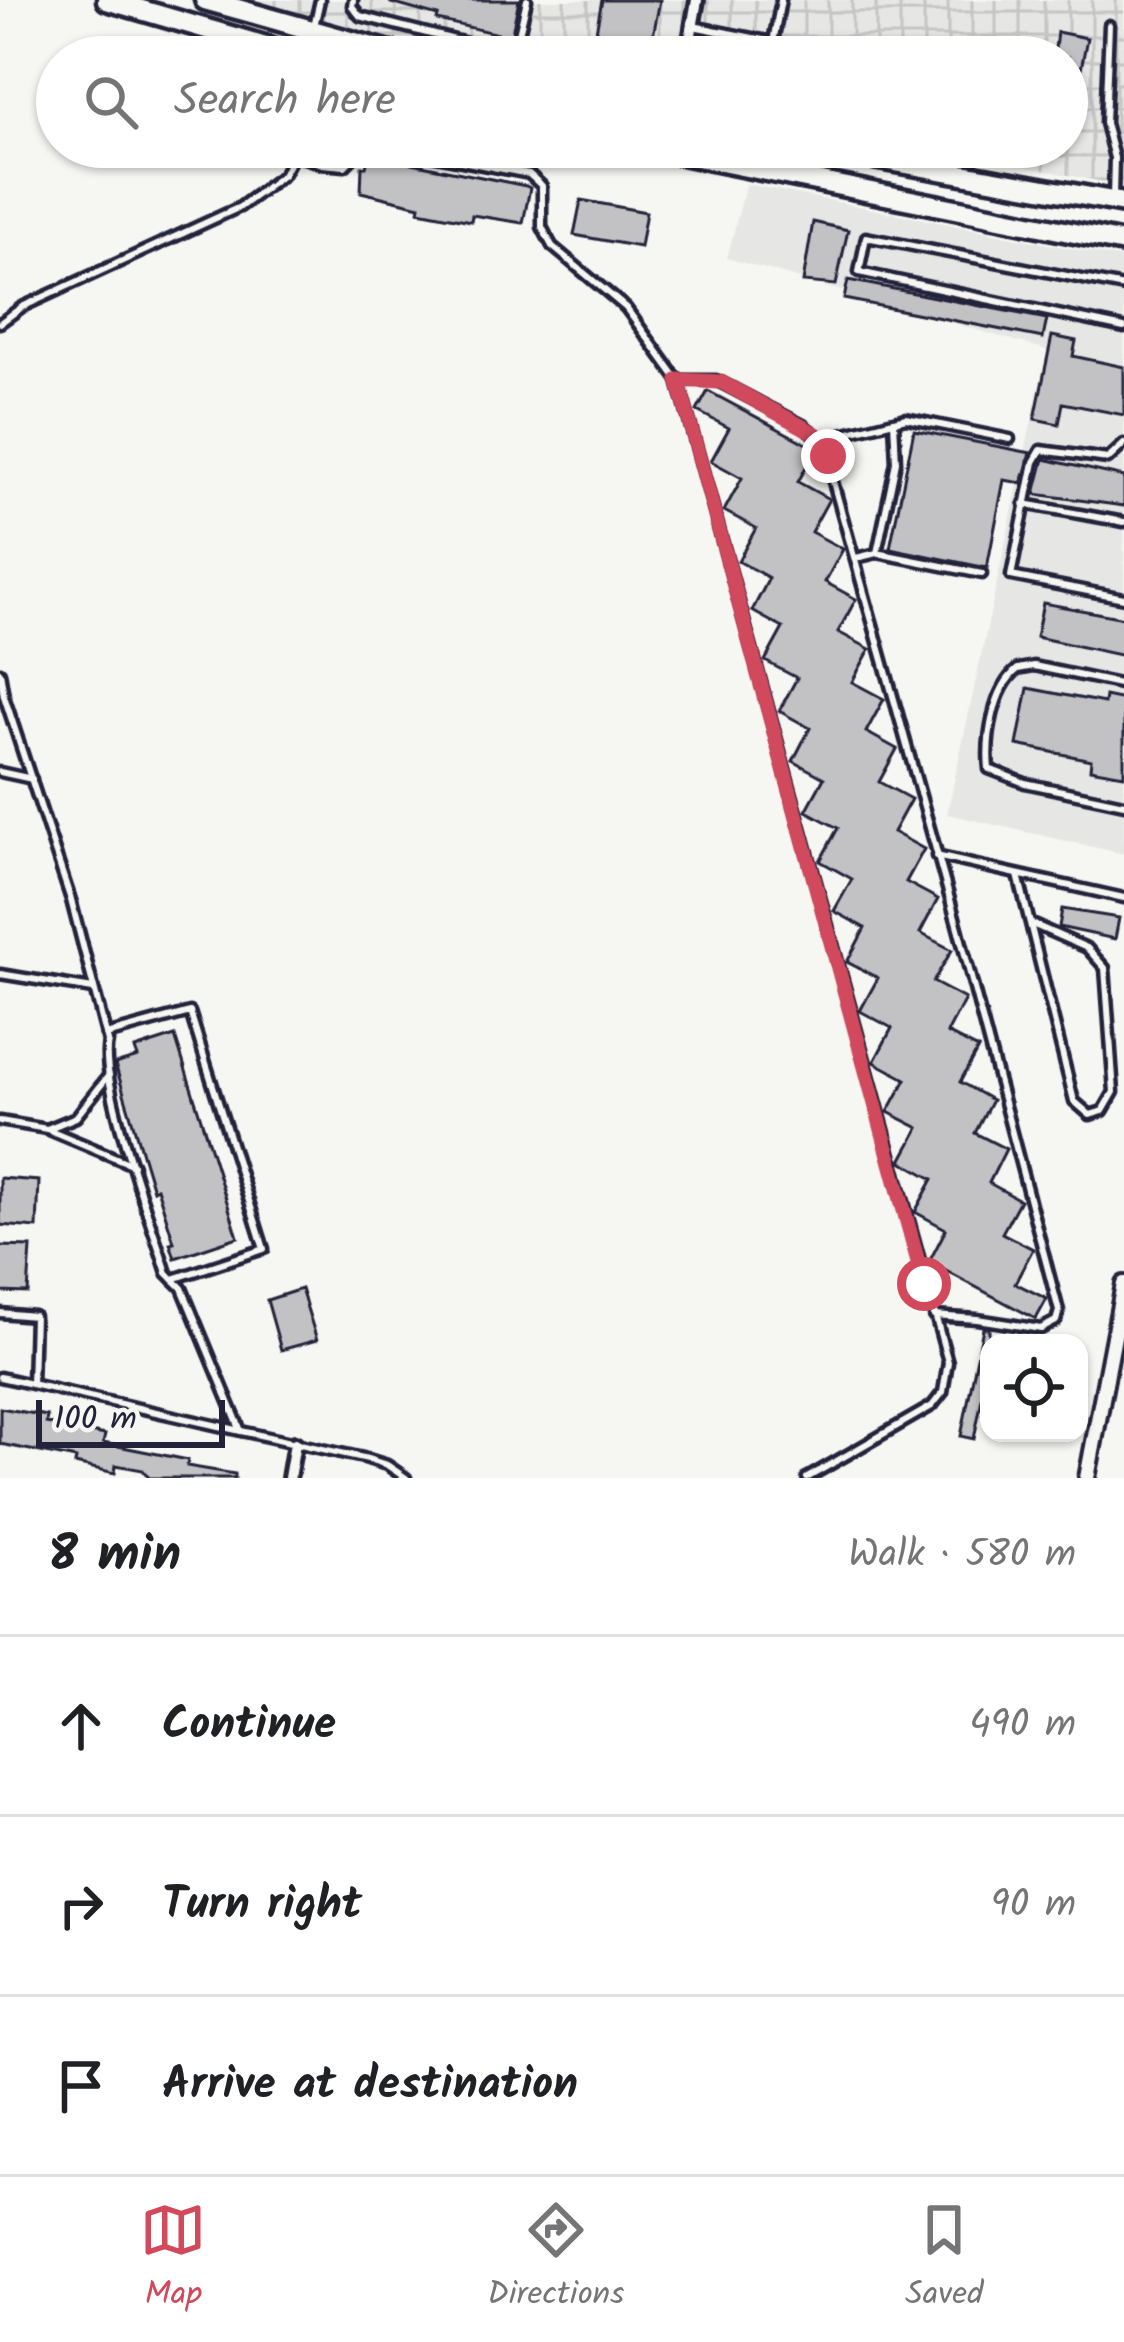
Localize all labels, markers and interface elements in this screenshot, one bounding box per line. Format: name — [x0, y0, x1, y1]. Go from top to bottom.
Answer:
search box — [36, 36, 1088, 168]
text: Search here — [174, 66, 396, 138]
icon: search — [78, 69, 144, 135]
route end — [801, 429, 855, 483]
route start — [897, 1257, 951, 1311]
map controls — [980, 1334, 1088, 1442]
button: locate — [980, 1334, 1088, 1442]
scale bar — [36, 1394, 225, 1447]
text: 100 m — [54, 1394, 137, 1447]
text: 8 min — [48, 1516, 181, 1597]
text: Walk · 580 m — [848, 1525, 1076, 1587]
text: Continue — [162, 1690, 336, 1762]
icon: ahead — [48, 1693, 114, 1759]
text: 490 m — [969, 1695, 1076, 1757]
text: Turn right — [162, 1870, 362, 1942]
icon: right — [48, 1873, 114, 1939]
text: 90 m — [991, 1875, 1076, 1937]
text: Arrive at destination — [162, 2050, 578, 2122]
icon: arrive — [48, 2053, 114, 2119]
tab: Map — [140, 2197, 206, 2322]
tab: Directions — [487, 2197, 624, 2322]
tab: Saved — [905, 2197, 984, 2322]

